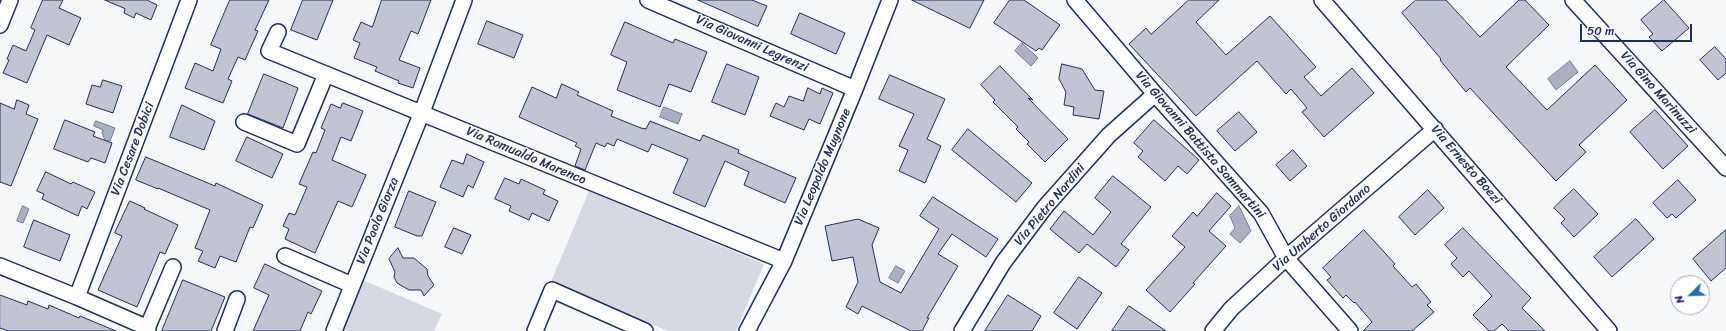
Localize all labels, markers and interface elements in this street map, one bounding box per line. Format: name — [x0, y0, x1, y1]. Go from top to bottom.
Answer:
street label: Via Giovanni Legrenzi — [693, 12, 811, 76]
scale bar — [1582, 16, 1694, 42]
text: 50 m — [1587, 20, 1614, 42]
street label: Via Gino Marinuzzi — [1617, 48, 1699, 138]
street label: Via Giovanni Battista Sammartini — [1132, 68, 1268, 222]
street label: Via Cesare Dobici — [108, 100, 158, 198]
street label: Via Leopoldo Mugnone — [791, 106, 855, 228]
street label: Via Ernesto Boezi — [1427, 122, 1505, 208]
street label: Via Romualdo Marenco — [464, 124, 588, 188]
street label: Via Pietro Nardini — [1011, 161, 1089, 249]
street label: Via Paolo Giorza — [354, 175, 402, 267]
street label: Via Umberto Giordano — [1270, 181, 1374, 275]
north arrow — [1670, 275, 1710, 315]
text: N — [1669, 292, 1690, 307]

